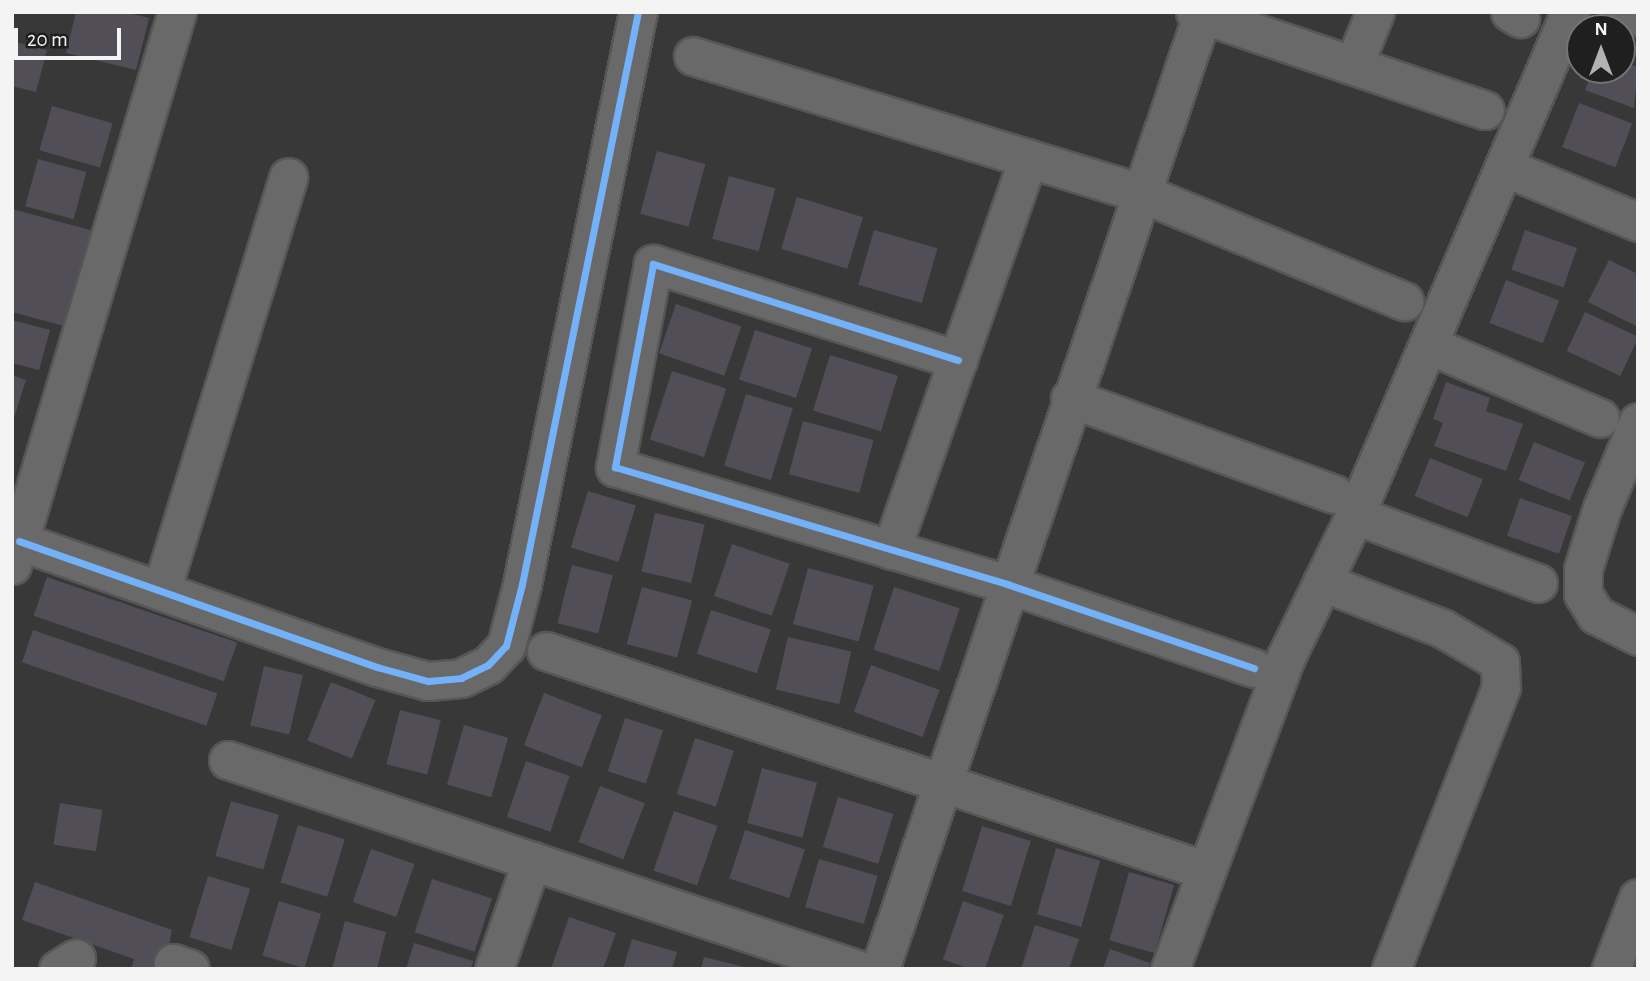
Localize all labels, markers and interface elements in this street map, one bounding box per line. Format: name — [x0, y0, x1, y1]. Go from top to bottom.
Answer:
scale bar — [18, 14, 124, 58]
north arrow — [1566, 14, 1636, 84]
text: N — [1594, 20, 1608, 39]
text: 20 m — [27, 29, 68, 50]

